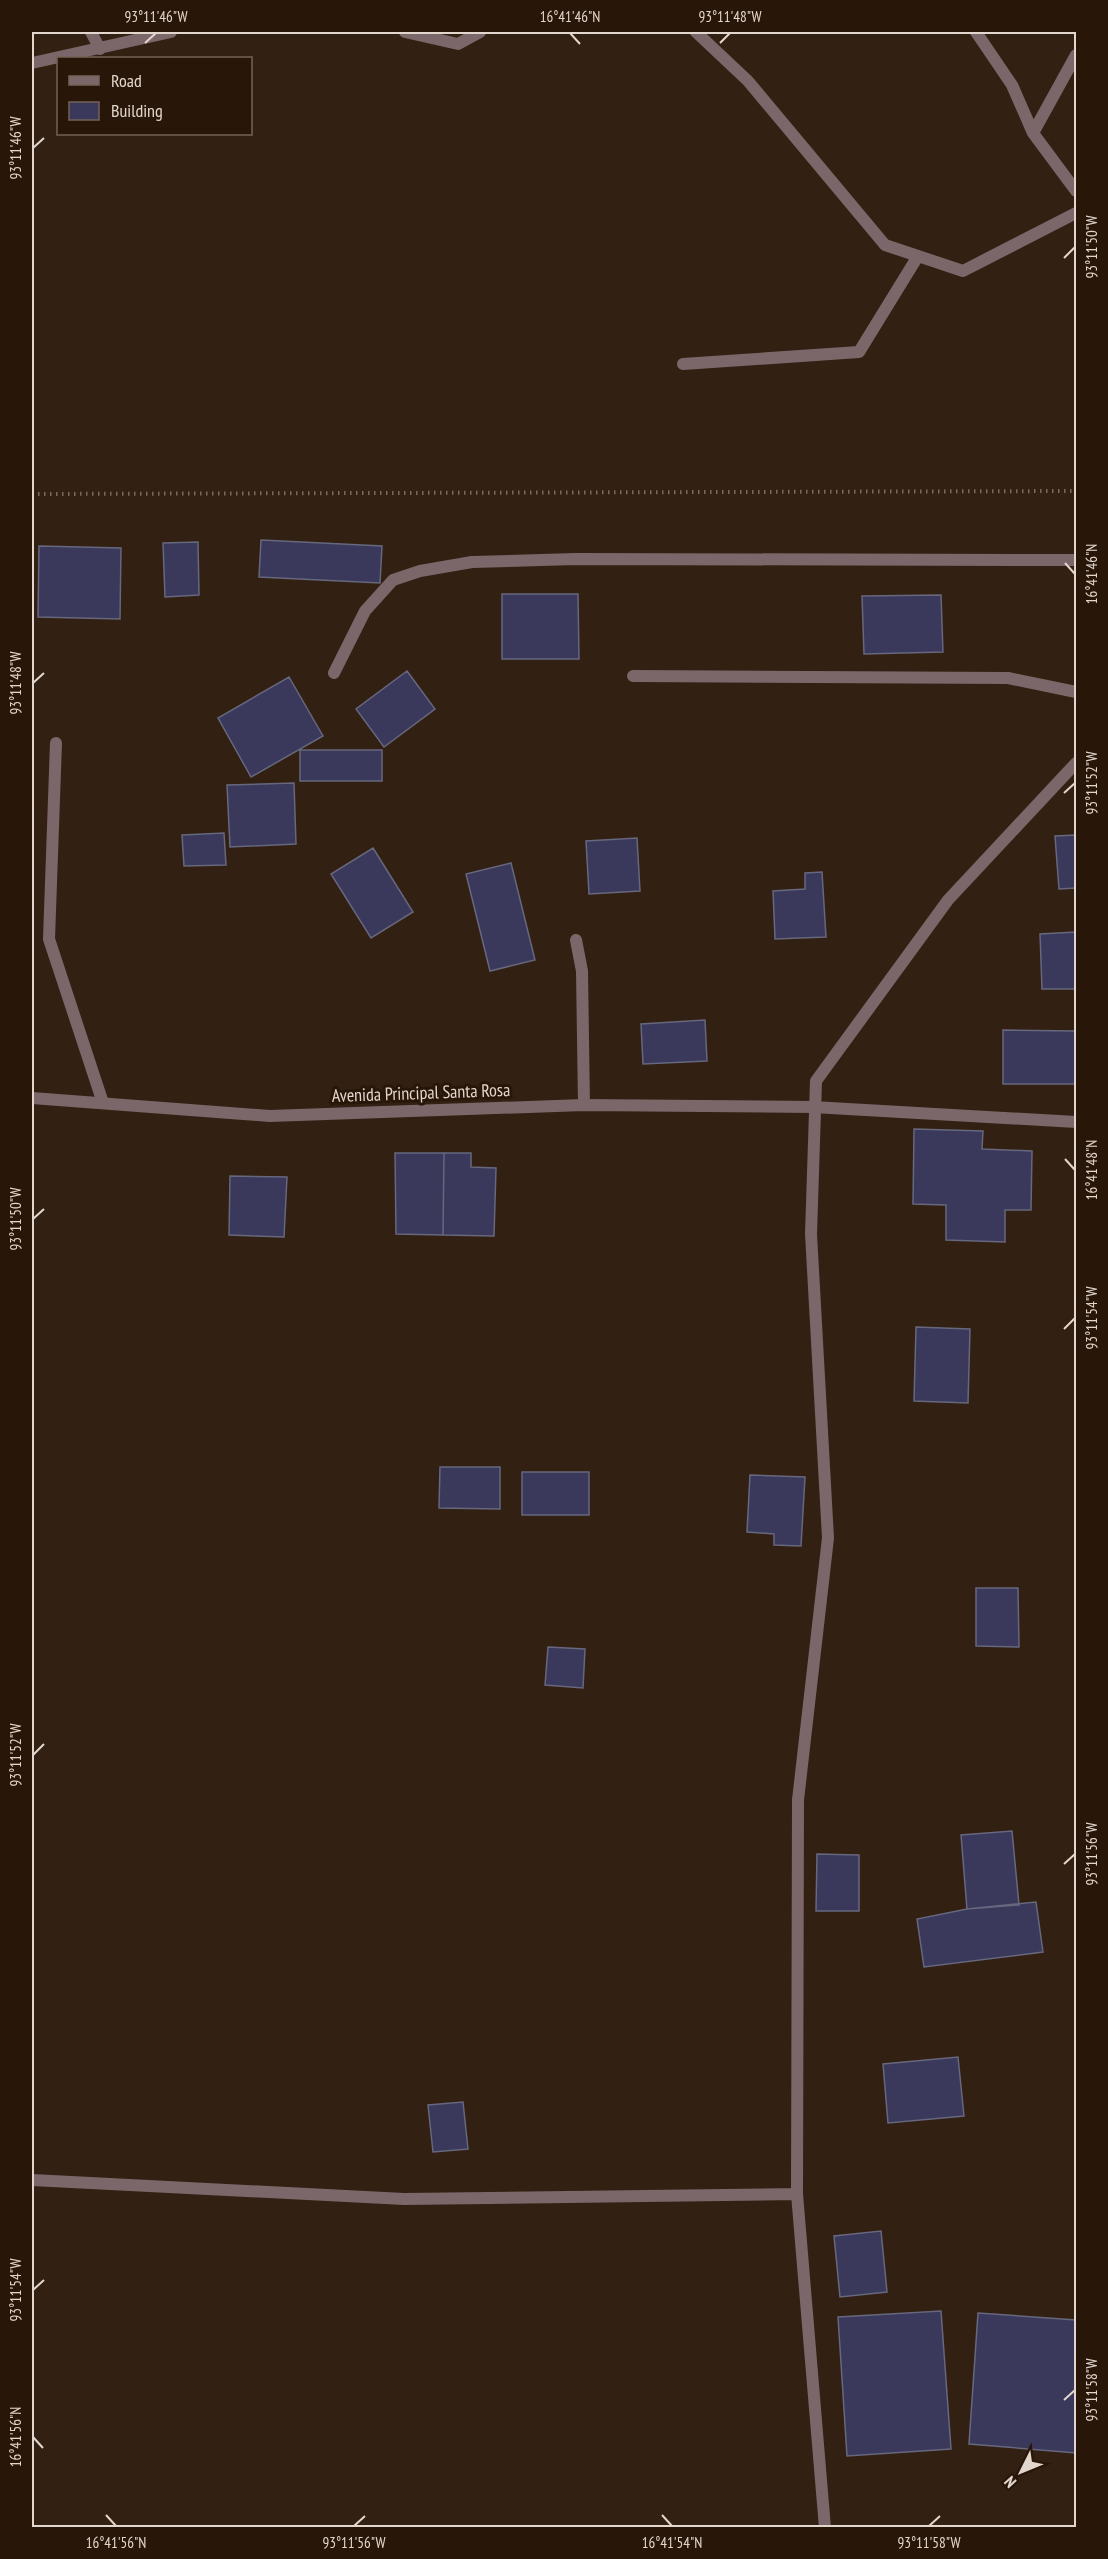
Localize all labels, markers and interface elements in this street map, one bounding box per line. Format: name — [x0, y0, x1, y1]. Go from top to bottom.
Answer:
text: 93°11'46"W — [124, 7, 188, 26]
text: 16°41'46"N — [540, 7, 600, 26]
text: 93°11'48"W — [698, 7, 762, 26]
legend — [57, 57, 252, 135]
text: Road — [111, 69, 142, 92]
text: Building — [111, 99, 163, 122]
text: 93°11'46"W — [6, 116, 25, 180]
text: 93°11'50"W — [1082, 215, 1101, 279]
text: 16°41'46"N — [1082, 544, 1101, 604]
text: 93°11'48"W — [6, 651, 25, 715]
text: 93°11'52"W — [1082, 751, 1101, 815]
street label: Avenida Principal Santa Rosa — [331, 1078, 511, 1107]
text: 16°41'48"N — [1082, 1140, 1101, 1200]
text: 93°11'50"W — [6, 1187, 25, 1251]
text: 93°11'54"W — [1082, 1286, 1101, 1350]
text: 93°11'52"W — [6, 1723, 25, 1787]
text: 93°11'56"W — [1082, 1822, 1101, 1886]
text: 93°11'54"W — [6, 2258, 25, 2322]
text: 93°11'58"W — [1082, 2358, 1101, 2422]
text: 16°41'56"N — [6, 2407, 25, 2467]
north arrow — [991, 2442, 1051, 2502]
text: N — [1000, 2472, 1020, 2492]
text: 16°41'56"N — [86, 2533, 146, 2552]
text: 93°11'56"W — [322, 2533, 386, 2552]
text: 16°41'54"N — [642, 2533, 702, 2552]
text: 93°11'58"W — [897, 2533, 961, 2552]

